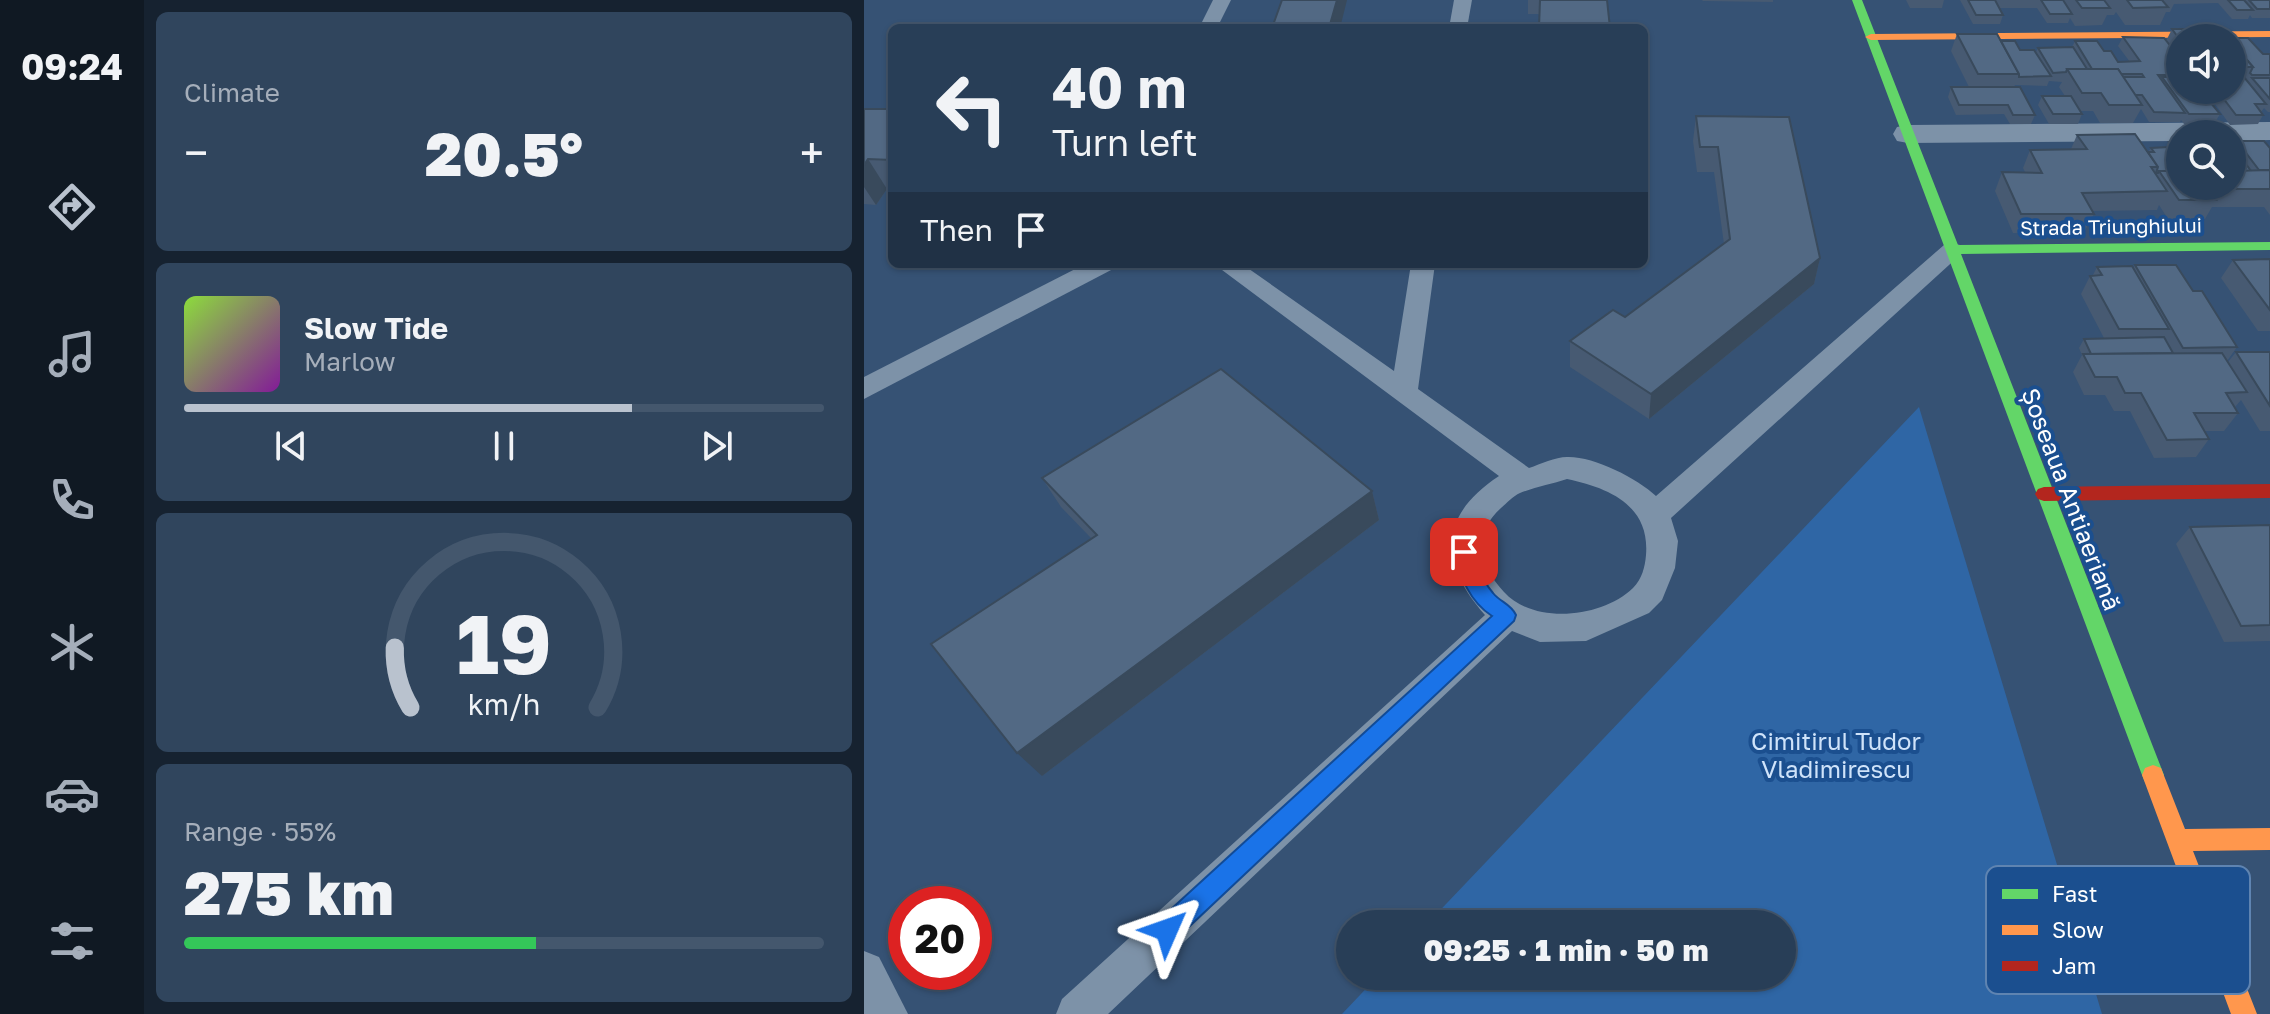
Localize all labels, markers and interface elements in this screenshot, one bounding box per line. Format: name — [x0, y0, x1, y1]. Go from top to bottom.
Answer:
map controls — [2166, 24, 2246, 200]
button: sound — [2166, 24, 2246, 104]
text: 09:24 — [21, 45, 123, 88]
text: 40 m — [1052, 53, 1186, 120]
icon: left — [920, 56, 1024, 160]
text: Climate — [184, 77, 280, 108]
text: 20.5° — [425, 117, 583, 189]
button: search — [2166, 120, 2246, 200]
text: Turn left — [1052, 121, 1198, 164]
text: − — [184, 126, 208, 179]
text: + — [800, 126, 824, 179]
icon: directions — [44, 179, 100, 235]
icon: arrive — [1009, 208, 1053, 252]
text: Then — [920, 212, 993, 248]
street label: Strada Triunghiului — [2020, 212, 2202, 240]
text: Slow Tide — [304, 310, 448, 346]
icon: music — [44, 326, 100, 382]
text: Marlow — [304, 346, 396, 377]
street label: Șoseaua Antiaeriană — [2015, 384, 2128, 615]
icon: previous — [269, 424, 313, 468]
icon: pause — [482, 424, 526, 468]
icon: next — [695, 424, 739, 468]
icon: phone — [44, 472, 100, 528]
pin — [1430, 518, 1498, 586]
icon: arrive — [1442, 530, 1486, 574]
text: 19 — [456, 592, 552, 692]
icon: climate — [44, 619, 100, 675]
text: km/h — [468, 687, 540, 721]
park label: Cimitirul Tudor Vladimirescu — [1751, 726, 1921, 783]
icon: car — [44, 766, 100, 822]
text: Range · 55% — [184, 816, 336, 847]
text: 275 km — [184, 856, 394, 928]
legend — [1986, 866, 2250, 994]
text: Fast — [2052, 880, 2098, 907]
speed limit sign: 20 — [888, 886, 992, 990]
position arrow — [1125, 888, 1209, 972]
icon: filters — [44, 913, 100, 969]
text: Slow — [2052, 916, 2104, 943]
text: 09:25 · 1 min · 50 m — [1424, 932, 1709, 968]
text: Jam — [2052, 952, 2096, 979]

